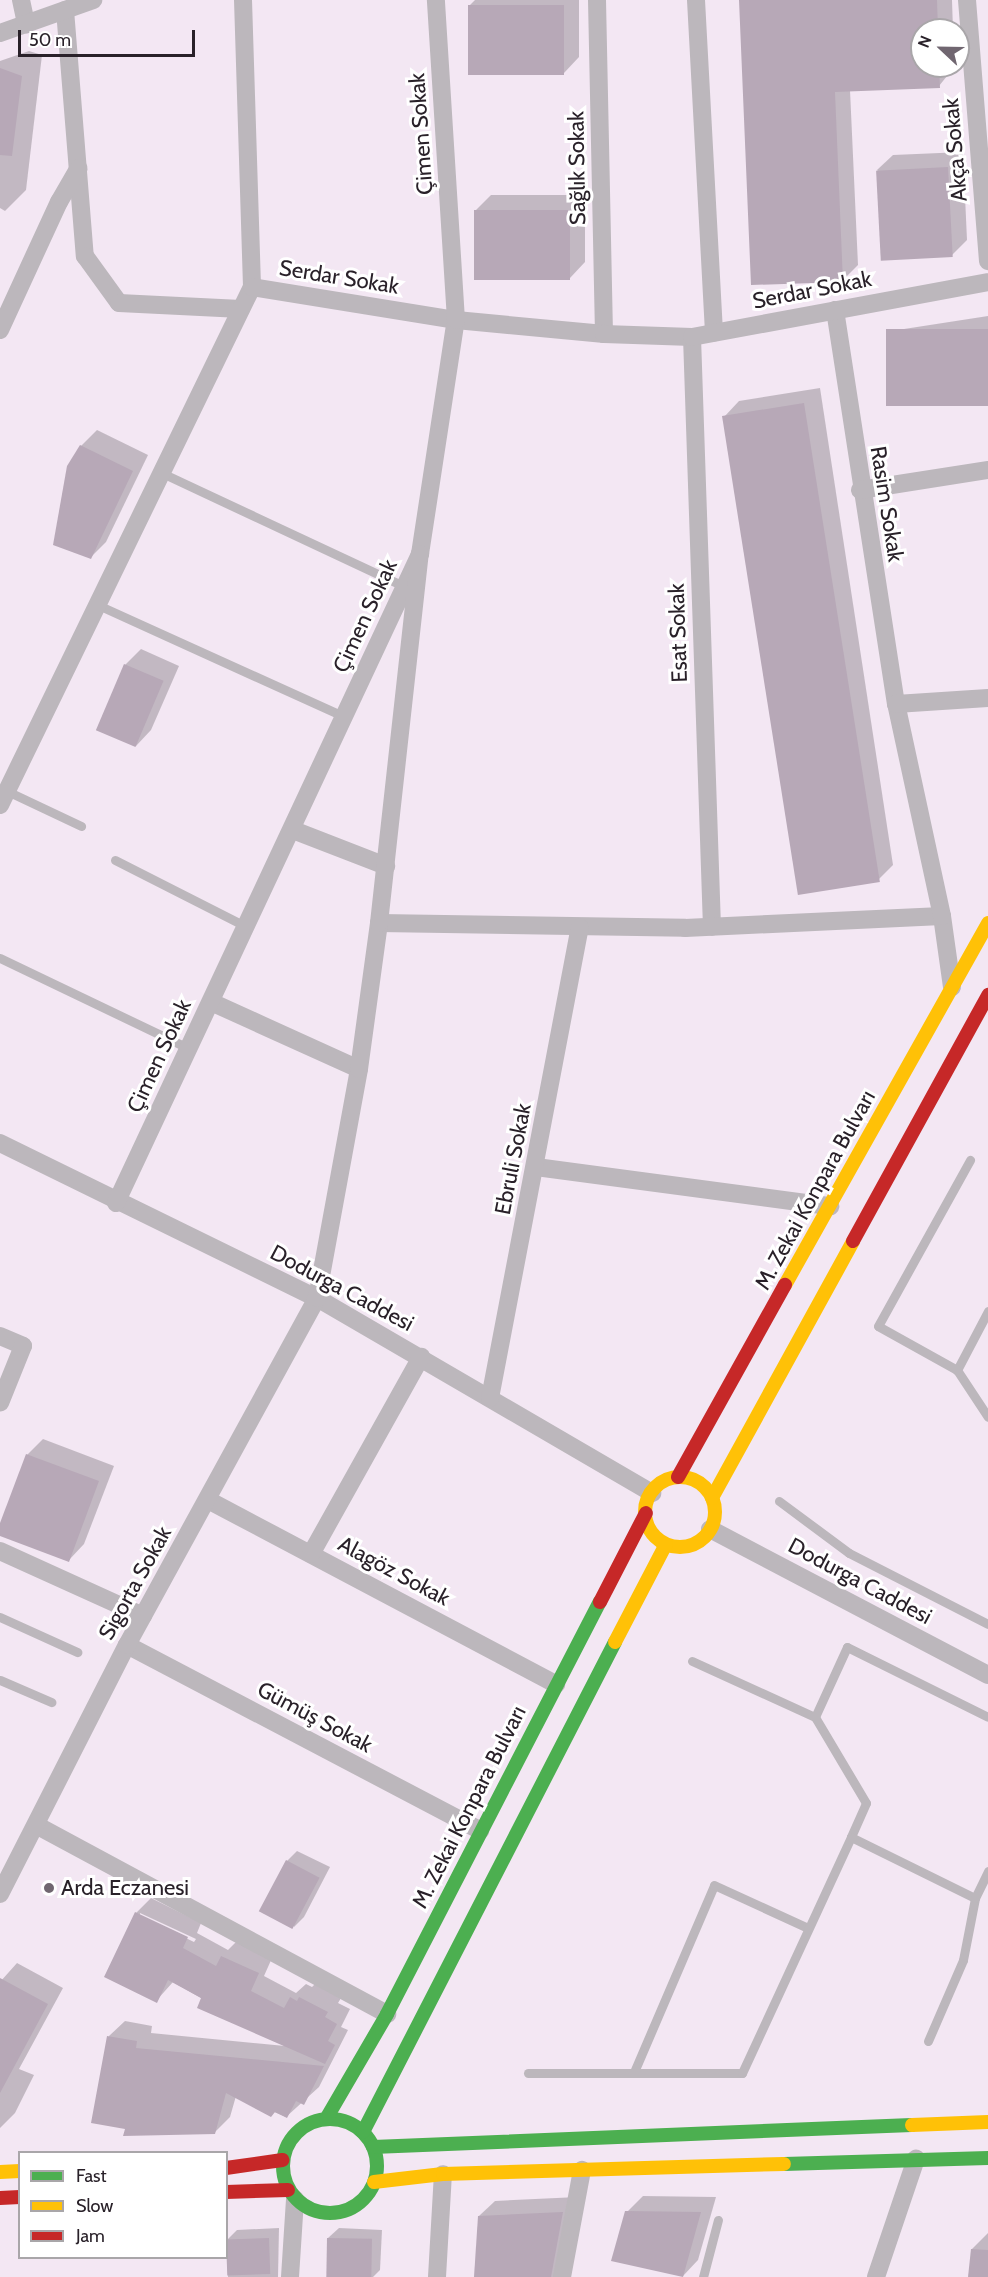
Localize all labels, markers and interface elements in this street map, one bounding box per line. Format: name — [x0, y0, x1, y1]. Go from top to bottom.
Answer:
scale bar — [21, 18, 198, 56]
north arrow — [910, 18, 970, 78]
text: 50 m — [29, 29, 71, 51]
text: N — [914, 33, 936, 51]
street label: Çimen Sokak — [404, 72, 438, 196]
street label: Akça Sokak — [937, 97, 973, 203]
street label: Sağlık Sokak — [563, 111, 591, 225]
street label: Serdar Sokak — [277, 255, 401, 299]
street label: Serdar Sokak — [750, 266, 874, 314]
street label: Rasim Sokak — [865, 444, 909, 564]
street label: Çimen Sokak — [327, 555, 403, 677]
street label: Esat Sokak — [663, 583, 693, 683]
street label: Çimen Sokak — [121, 995, 197, 1117]
street label: M. Zekai Konpara Bulvarı — [749, 1086, 881, 1294]
street label: Ebruli Sokak — [489, 1101, 537, 1217]
street label: Dodurga Caddesi — [266, 1239, 418, 1337]
street label: Sigorta Sokak — [93, 1522, 177, 1644]
street label: Alagöz Sokak — [334, 1531, 454, 1611]
street label: Dodurga Caddesi — [784, 1532, 936, 1630]
street label: Gümüş Sokak — [253, 1676, 377, 1758]
street label: M. Zekai Konpara Bulvarı — [406, 1701, 532, 1913]
place label: Arda Eczanesi — [61, 1875, 189, 1901]
marker: Arda Eczanesi — [42, 1881, 56, 1895]
legend — [18, 2151, 228, 2259]
text: Fast — [76, 2165, 107, 2187]
text: Slow — [76, 2195, 113, 2217]
text: Jam — [76, 2225, 105, 2247]

